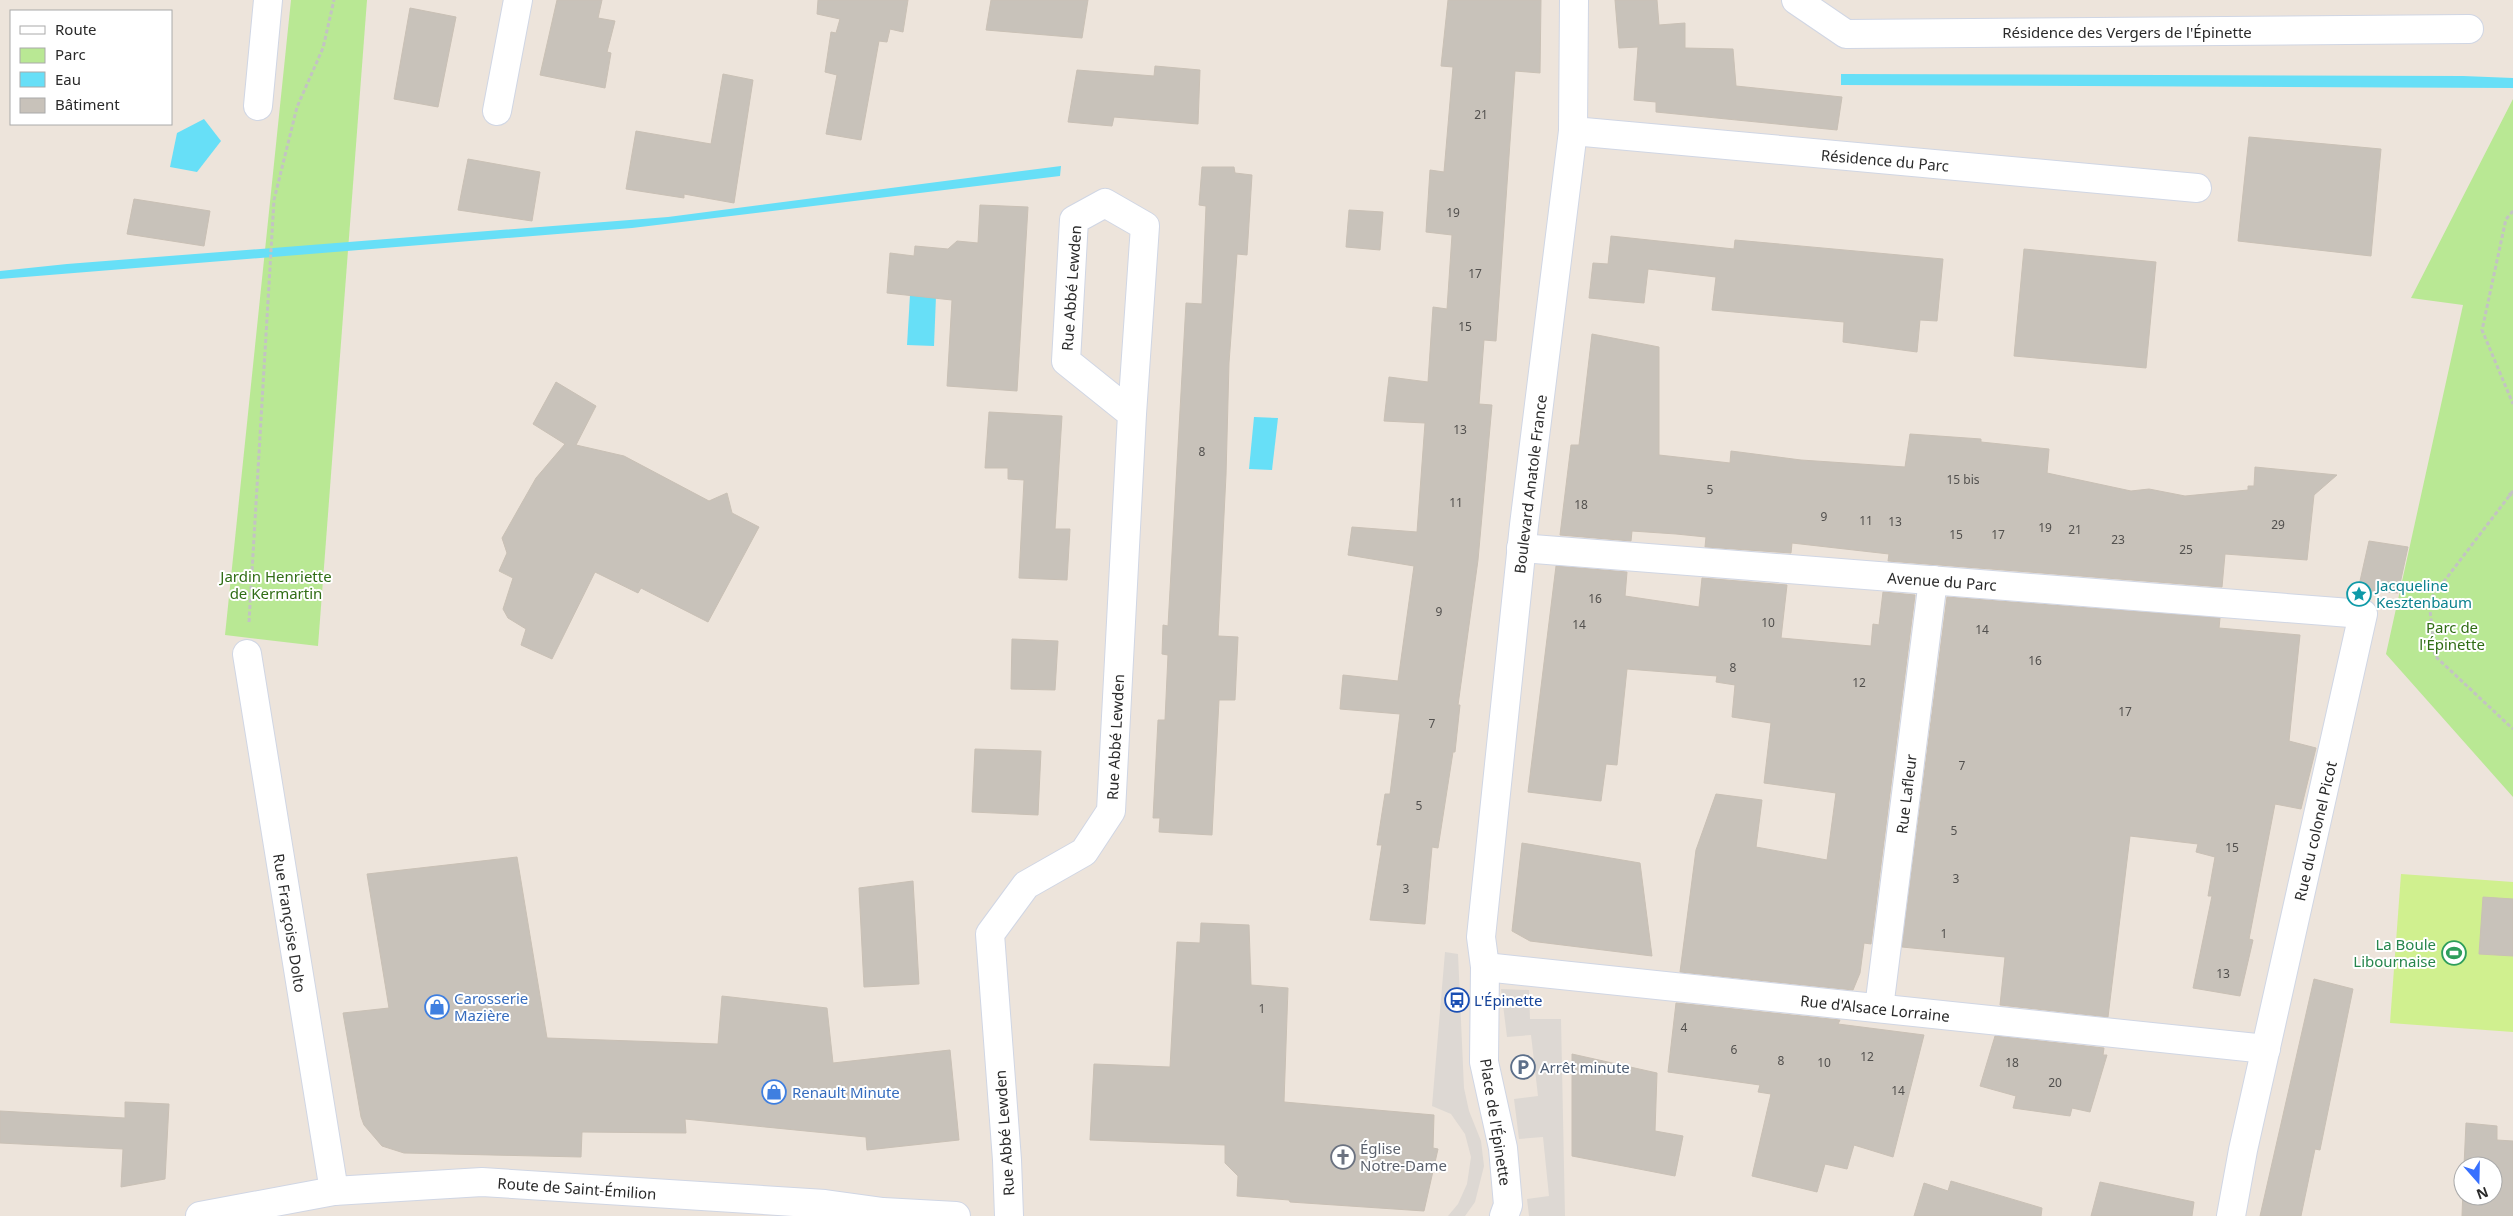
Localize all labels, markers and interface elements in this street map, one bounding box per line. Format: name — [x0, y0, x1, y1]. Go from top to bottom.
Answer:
legend — [10, 10, 172, 125]
text: Route — [55, 19, 97, 39]
street label: Résidence des Vergers de l'Épinette — [2002, 22, 2252, 42]
text: Parc — [55, 44, 86, 64]
text: Eau — [55, 69, 81, 89]
text: Bâtiment — [55, 94, 120, 114]
house number: 21 — [1474, 106, 1488, 123]
street label: Résidence du Parc — [1820, 144, 1950, 176]
house number: 19 — [1446, 204, 1460, 221]
street label: Rue Abbé Lewden — [1057, 224, 1085, 352]
house number: 17 — [1468, 265, 1482, 282]
house number: 15 — [1458, 318, 1472, 335]
street label: Boulevard Anatole France — [1509, 393, 1551, 575]
house number: 13 — [1453, 421, 1467, 438]
house number: 8 — [1199, 443, 1206, 460]
house number: 15 bis — [1946, 471, 1980, 488]
house number: 5 — [1707, 481, 1714, 498]
house number: 11 — [1449, 494, 1463, 511]
house number: 18 — [1574, 496, 1588, 513]
house number: 9 — [1821, 508, 1828, 525]
house number: 11 — [1859, 512, 1873, 529]
house number: 13 — [1888, 513, 1902, 530]
house number: 29 — [2271, 516, 2285, 533]
house number: 19 — [2038, 519, 2052, 536]
house number: 21 — [2068, 521, 2082, 538]
house number: 15 — [1949, 526, 1963, 543]
house number: 17 — [1991, 526, 2005, 543]
house number: 23 — [2111, 531, 2125, 548]
house number: 25 — [2179, 541, 2193, 558]
park label: Jardin Henriette de Kermartin — [218, 566, 332, 603]
street label: Avenue du Parc — [1887, 567, 1997, 595]
place label: Jacqueline Kesztenbaum — [2374, 575, 2472, 612]
place icon: Jacqueline Kesztenbaum — [2346, 581, 2372, 607]
house number: 16 — [1588, 590, 1602, 607]
house number: 9 — [1436, 603, 1443, 620]
house number: 10 — [1761, 614, 1775, 631]
house number: 14 — [1572, 616, 1586, 633]
park label: Parc de l'Épinette — [2419, 617, 2485, 654]
house number: 14 — [1975, 621, 1989, 638]
house number: 16 — [2028, 652, 2042, 669]
house number: 8 — [1730, 659, 1737, 676]
street label: Rue Abbé Lewden — [1102, 674, 1128, 800]
house number: 12 — [1852, 674, 1866, 691]
house number: 17 — [2118, 703, 2132, 720]
house number: 7 — [1429, 715, 1436, 732]
street label: Rue Lafleur — [1891, 753, 1921, 835]
house number: 7 — [1959, 757, 1966, 774]
street label: Rue du colonel Picot — [2289, 759, 2341, 903]
house number: 5 — [1416, 797, 1423, 814]
house number: 5 — [1951, 822, 1958, 839]
house number: 15 — [2225, 839, 2239, 856]
street label: Rue Françoise Dolto — [269, 852, 311, 994]
house number: 3 — [1953, 870, 1960, 887]
house number: 3 — [1403, 880, 1410, 897]
house number: 1 — [1941, 925, 1947, 942]
place label: La Boule Libournaise — [2353, 934, 2436, 971]
sports icon: La Boule Libournaise — [2441, 940, 2467, 966]
house number: 13 — [2216, 965, 2230, 982]
bus stop icon: L'Épinette — [1444, 987, 1470, 1013]
place label: Carosserie Mazière — [454, 988, 528, 1025]
place label: L'Épinette — [1474, 990, 1543, 1010]
street label: Rue d'Alsace Lorraine — [1799, 990, 1951, 1026]
shop icon: Carosserie Mazière — [424, 994, 450, 1020]
house number: 1 — [1259, 1000, 1265, 1017]
house number: 4 — [1681, 1019, 1688, 1036]
house number: 6 — [1731, 1041, 1738, 1058]
house number: 12 — [1860, 1048, 1874, 1065]
house number: 8 — [1778, 1052, 1785, 1069]
parking icon: Arrêt minute — [1510, 1054, 1536, 1080]
house number: 10 — [1817, 1054, 1831, 1071]
house number: 18 — [2005, 1054, 2019, 1071]
street label: Place de l'Épinette — [1476, 1057, 1516, 1187]
place label: Arrêt minute — [1540, 1057, 1630, 1077]
street label: Rue Abbé Lewden — [990, 1069, 1018, 1197]
house number: 20 — [2048, 1074, 2062, 1091]
shop icon: Renault Minute — [761, 1079, 787, 1105]
place label: Renault Minute — [792, 1082, 900, 1102]
house number: 14 — [1891, 1082, 1905, 1099]
place label: Église Notre-Dame — [1360, 1138, 1447, 1175]
church icon: Église Notre-Dame — [1330, 1144, 1356, 1170]
north arrow — [2453, 1156, 2503, 1206]
street label: Route de Saint-Émilion — [497, 1172, 657, 1204]
text: N — [2474, 1183, 2491, 1205]

